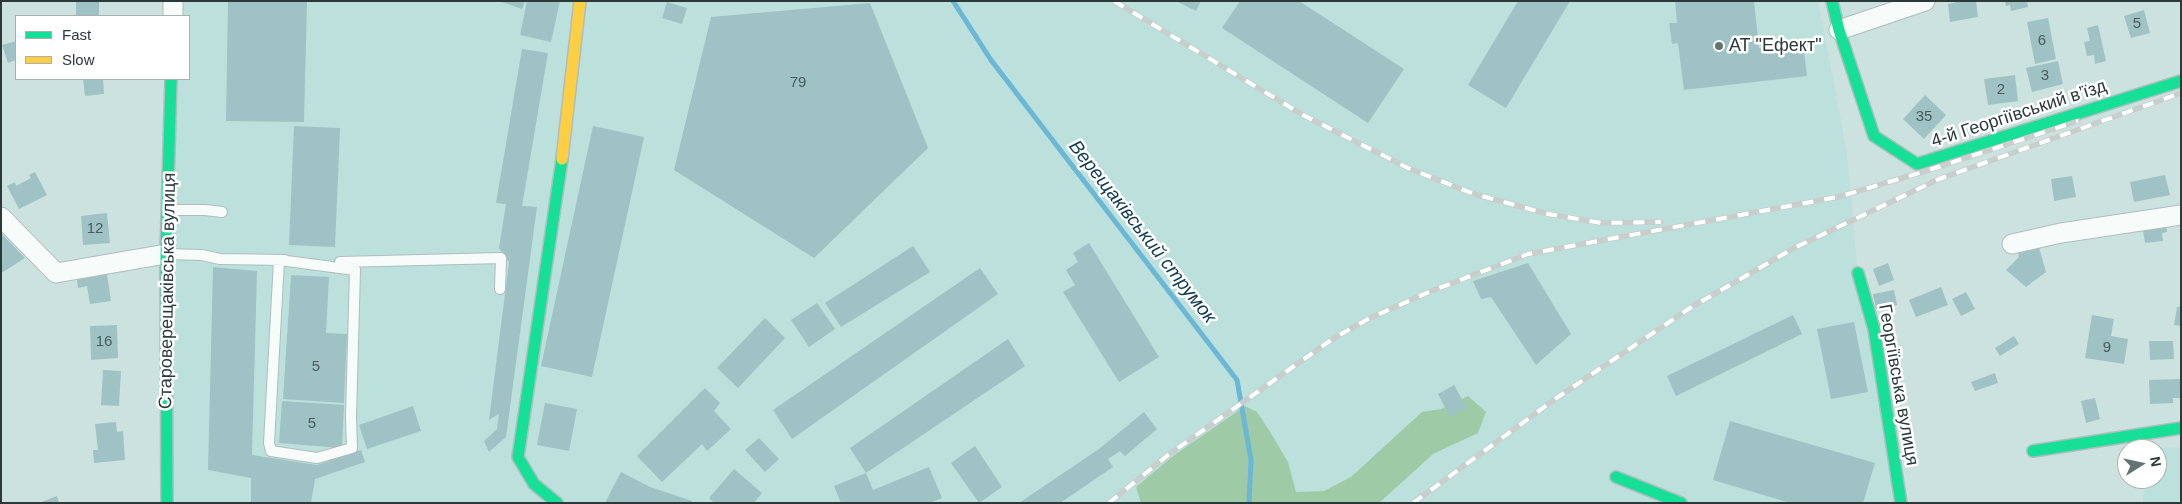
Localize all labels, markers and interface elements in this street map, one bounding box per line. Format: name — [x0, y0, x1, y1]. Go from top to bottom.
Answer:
legend — [15, 15, 190, 80]
house number: 5 — [2133, 15, 2141, 33]
text: Fast — [62, 26, 91, 43]
house number: 6 — [2038, 32, 2046, 50]
place label: АТ "Ефект" — [1729, 35, 1822, 57]
marker: АТ "Ефект" — [1713, 40, 1725, 52]
text: Slow — [62, 51, 95, 68]
house number: 3 — [2041, 67, 2049, 85]
house number: 79 — [790, 74, 806, 92]
street label: 4-й Георгіївський в’їзд — [1929, 75, 2109, 153]
house number: 2 — [1997, 81, 2005, 99]
house number: 35 — [1916, 108, 1932, 126]
water label: Верещаківський струмок — [1063, 136, 1221, 328]
street label: Староверещаківська вулиця — [155, 173, 181, 409]
house number: 12 — [87, 220, 103, 238]
street label: Георгіївська вулиця — [1873, 303, 1923, 467]
house number: 16 — [96, 333, 112, 351]
house number: 9 — [2103, 339, 2111, 357]
house number: 5 — [312, 358, 320, 376]
house number: 5 — [308, 415, 316, 433]
north arrow — [2117, 439, 2167, 489]
text: N — [2147, 455, 2165, 468]

